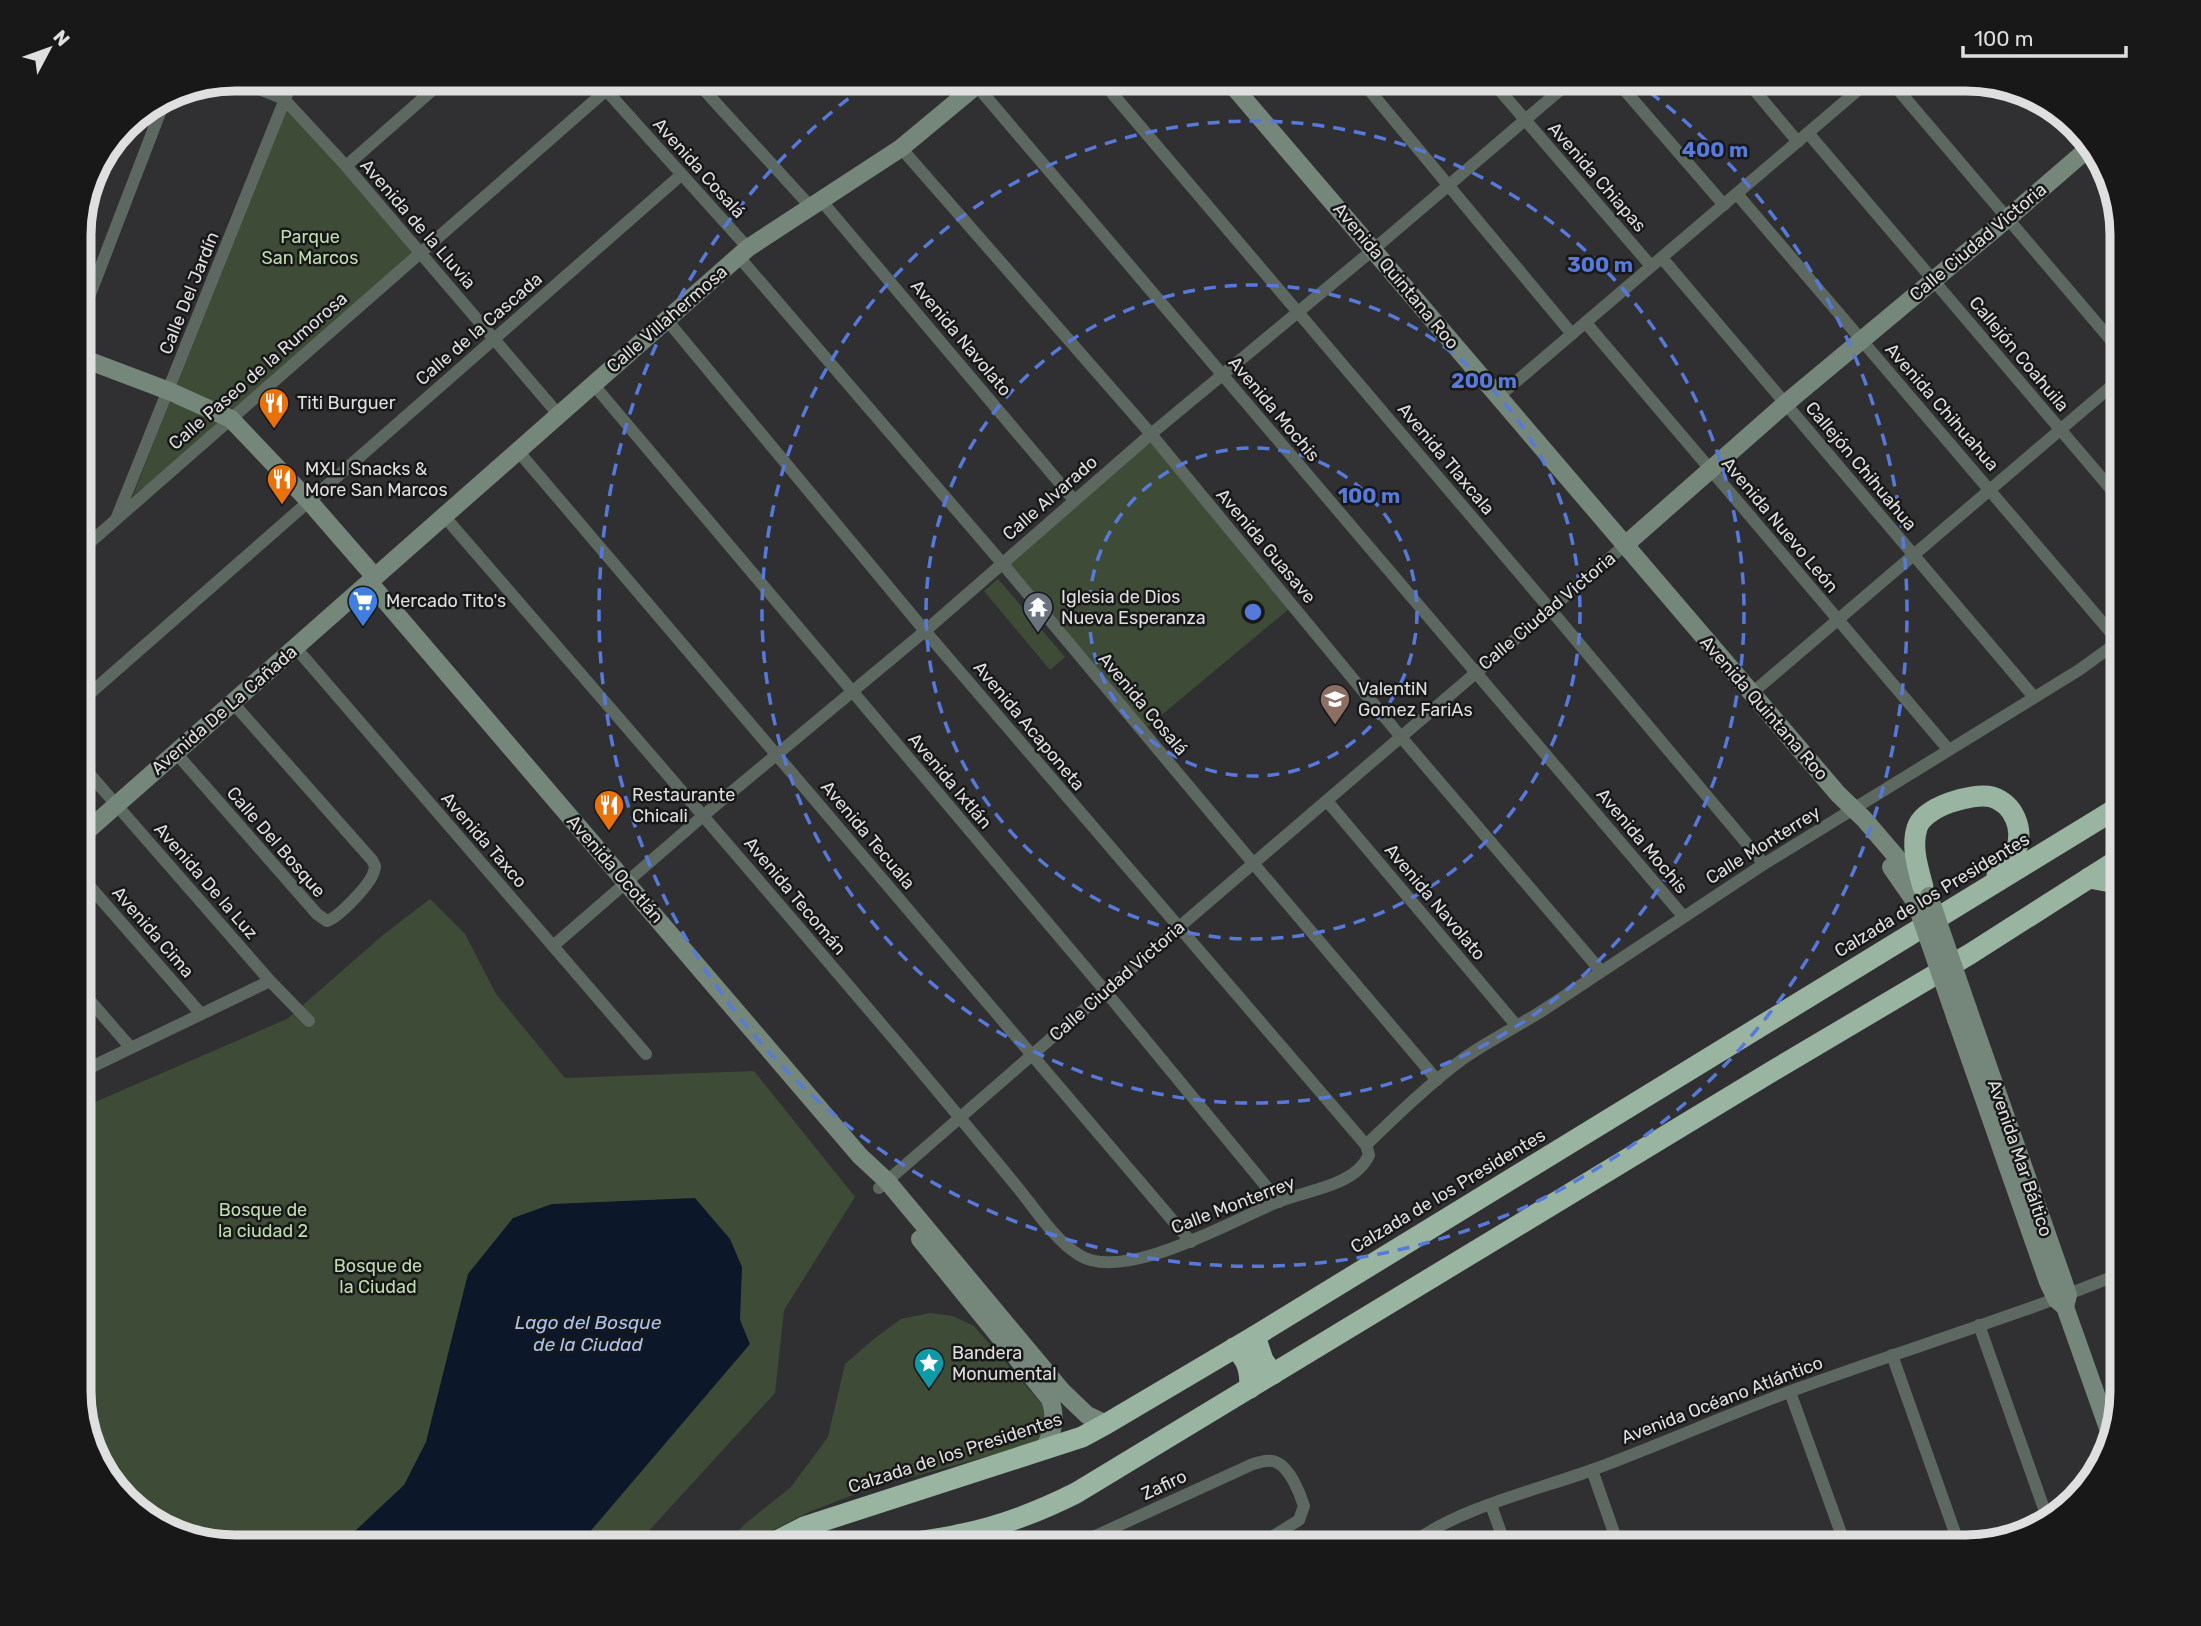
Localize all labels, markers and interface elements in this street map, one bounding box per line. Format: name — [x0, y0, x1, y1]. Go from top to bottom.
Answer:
north arrow — [14, 14, 84, 84]
scale bar — [1963, 14, 2126, 58]
text: N — [48, 25, 75, 51]
text: 100 m — [1974, 26, 2033, 51]
street label: Avenida Cosalá — [648, 113, 750, 223]
street label: Avenida Chiapas — [1543, 117, 1651, 237]
text: 400 m — [1682, 137, 1748, 162]
street label: Avenida de la Lluvia — [356, 154, 480, 294]
street label: Calle Ciudad Victoria — [1905, 178, 2051, 306]
street label: Avenida Quintana Roo — [1328, 198, 1464, 354]
park label: Parque San Marcos — [262, 226, 358, 269]
street label: Calle Del Jardín — [154, 228, 224, 358]
text: 300 m — [1567, 252, 1633, 277]
street label: Calle Villahermosa — [602, 261, 732, 377]
street label: Calle de la Cascada — [411, 268, 547, 390]
street label: Avenida Navolato — [906, 275, 1016, 401]
street label: Calle Paseo de la Rumorosa — [164, 287, 352, 455]
street label: Callejón Coahuila — [1964, 292, 2074, 416]
street label: Avenida Chihuahua — [1880, 339, 2004, 475]
street label: Avenida Mochis — [1224, 352, 1324, 466]
text: 200 m — [1451, 368, 1517, 393]
restaurant icon: Titi Burguer — [257, 386, 291, 430]
place label: Titi Burguer — [297, 392, 396, 414]
street label: Callejón Chihuahua — [1801, 397, 1921, 535]
street label: Avenida Tlaxcala — [1393, 399, 1499, 519]
street label: Calle Alvarado — [998, 451, 1102, 545]
street label: Avenida Nuevo León — [1717, 453, 1843, 597]
place label: MXLI Snacks & More San Marcos — [305, 458, 448, 501]
restaurant icon: MXLI Snacks & More San Marcos — [265, 462, 299, 506]
text: 100 m — [1338, 483, 1400, 508]
street label: Avenida Guasave — [1212, 484, 1320, 608]
street label: Calle Ciudad Victoria — [1474, 547, 1620, 675]
supermarket icon: Mercado Tito's — [346, 584, 380, 628]
place label: Iglesia de Dios Nueva Esperanza — [1061, 586, 1206, 629]
place label: Mercado Tito's — [386, 590, 506, 612]
temple icon: Iglesia de Dios Nueva Esperanza — [1021, 590, 1055, 634]
centre of rings — [1241, 600, 1265, 624]
street label: Avenida Quintana Roo — [1695, 631, 1833, 785]
street label: Avenida De La Cañada — [146, 641, 302, 779]
street label: Avenida Cosalá — [1094, 648, 1192, 760]
street label: Avenida Acaponeta — [969, 657, 1089, 795]
place label: ValentiN Gomez FariAs — [1358, 678, 1473, 721]
school or university icon: ValentiN Gomez FariAs — [1318, 682, 1352, 726]
street label: Avenida Ixtlán — [904, 729, 996, 833]
street label: Avenida Tecuala — [816, 776, 920, 894]
street label: Calle Del Bosque — [222, 782, 330, 902]
place label: Restaurante Chicali — [632, 784, 735, 827]
street label: Avenida Mochis — [1592, 784, 1692, 898]
street label: Avenida Taxco — [436, 788, 532, 892]
restaurant icon: Restaurante Chicali — [592, 788, 626, 832]
street label: Calle Monterrey — [1702, 801, 1824, 889]
street label: Avenida Ocotlán — [562, 810, 668, 928]
street label: Avenida De la Luz — [149, 818, 263, 944]
street label: Calzada de los Presidentes — [1830, 828, 2034, 962]
street label: Avenida Tecomán — [739, 833, 851, 959]
street label: Avenida Navolato — [1380, 839, 1490, 965]
street label: Avenida Cima — [107, 882, 199, 982]
street label: Calle Ciudad Victoria — [1045, 916, 1189, 1046]
street label: Avenida Mar Báltico — [1983, 1077, 2057, 1239]
street label: Calzada de los Presidentes — [1346, 1124, 1550, 1258]
street label: Calle Monterrey — [1168, 1171, 1298, 1239]
park label: Bosque de la ciudad 2 — [218, 1199, 308, 1242]
park label: Bosque de la Ciudad — [334, 1255, 422, 1298]
water label: Lago del Bosque de la Ciudad — [515, 1311, 662, 1356]
place label: Bandera Monumental — [952, 1342, 1057, 1385]
place icon: Bandera Monumental — [912, 1346, 946, 1390]
street label: Avenida Océano Atlántico — [1618, 1351, 1826, 1449]
street label: Calzada de los Presidentes — [845, 1408, 1065, 1498]
street label: Zafiro — [1138, 1465, 1190, 1505]

